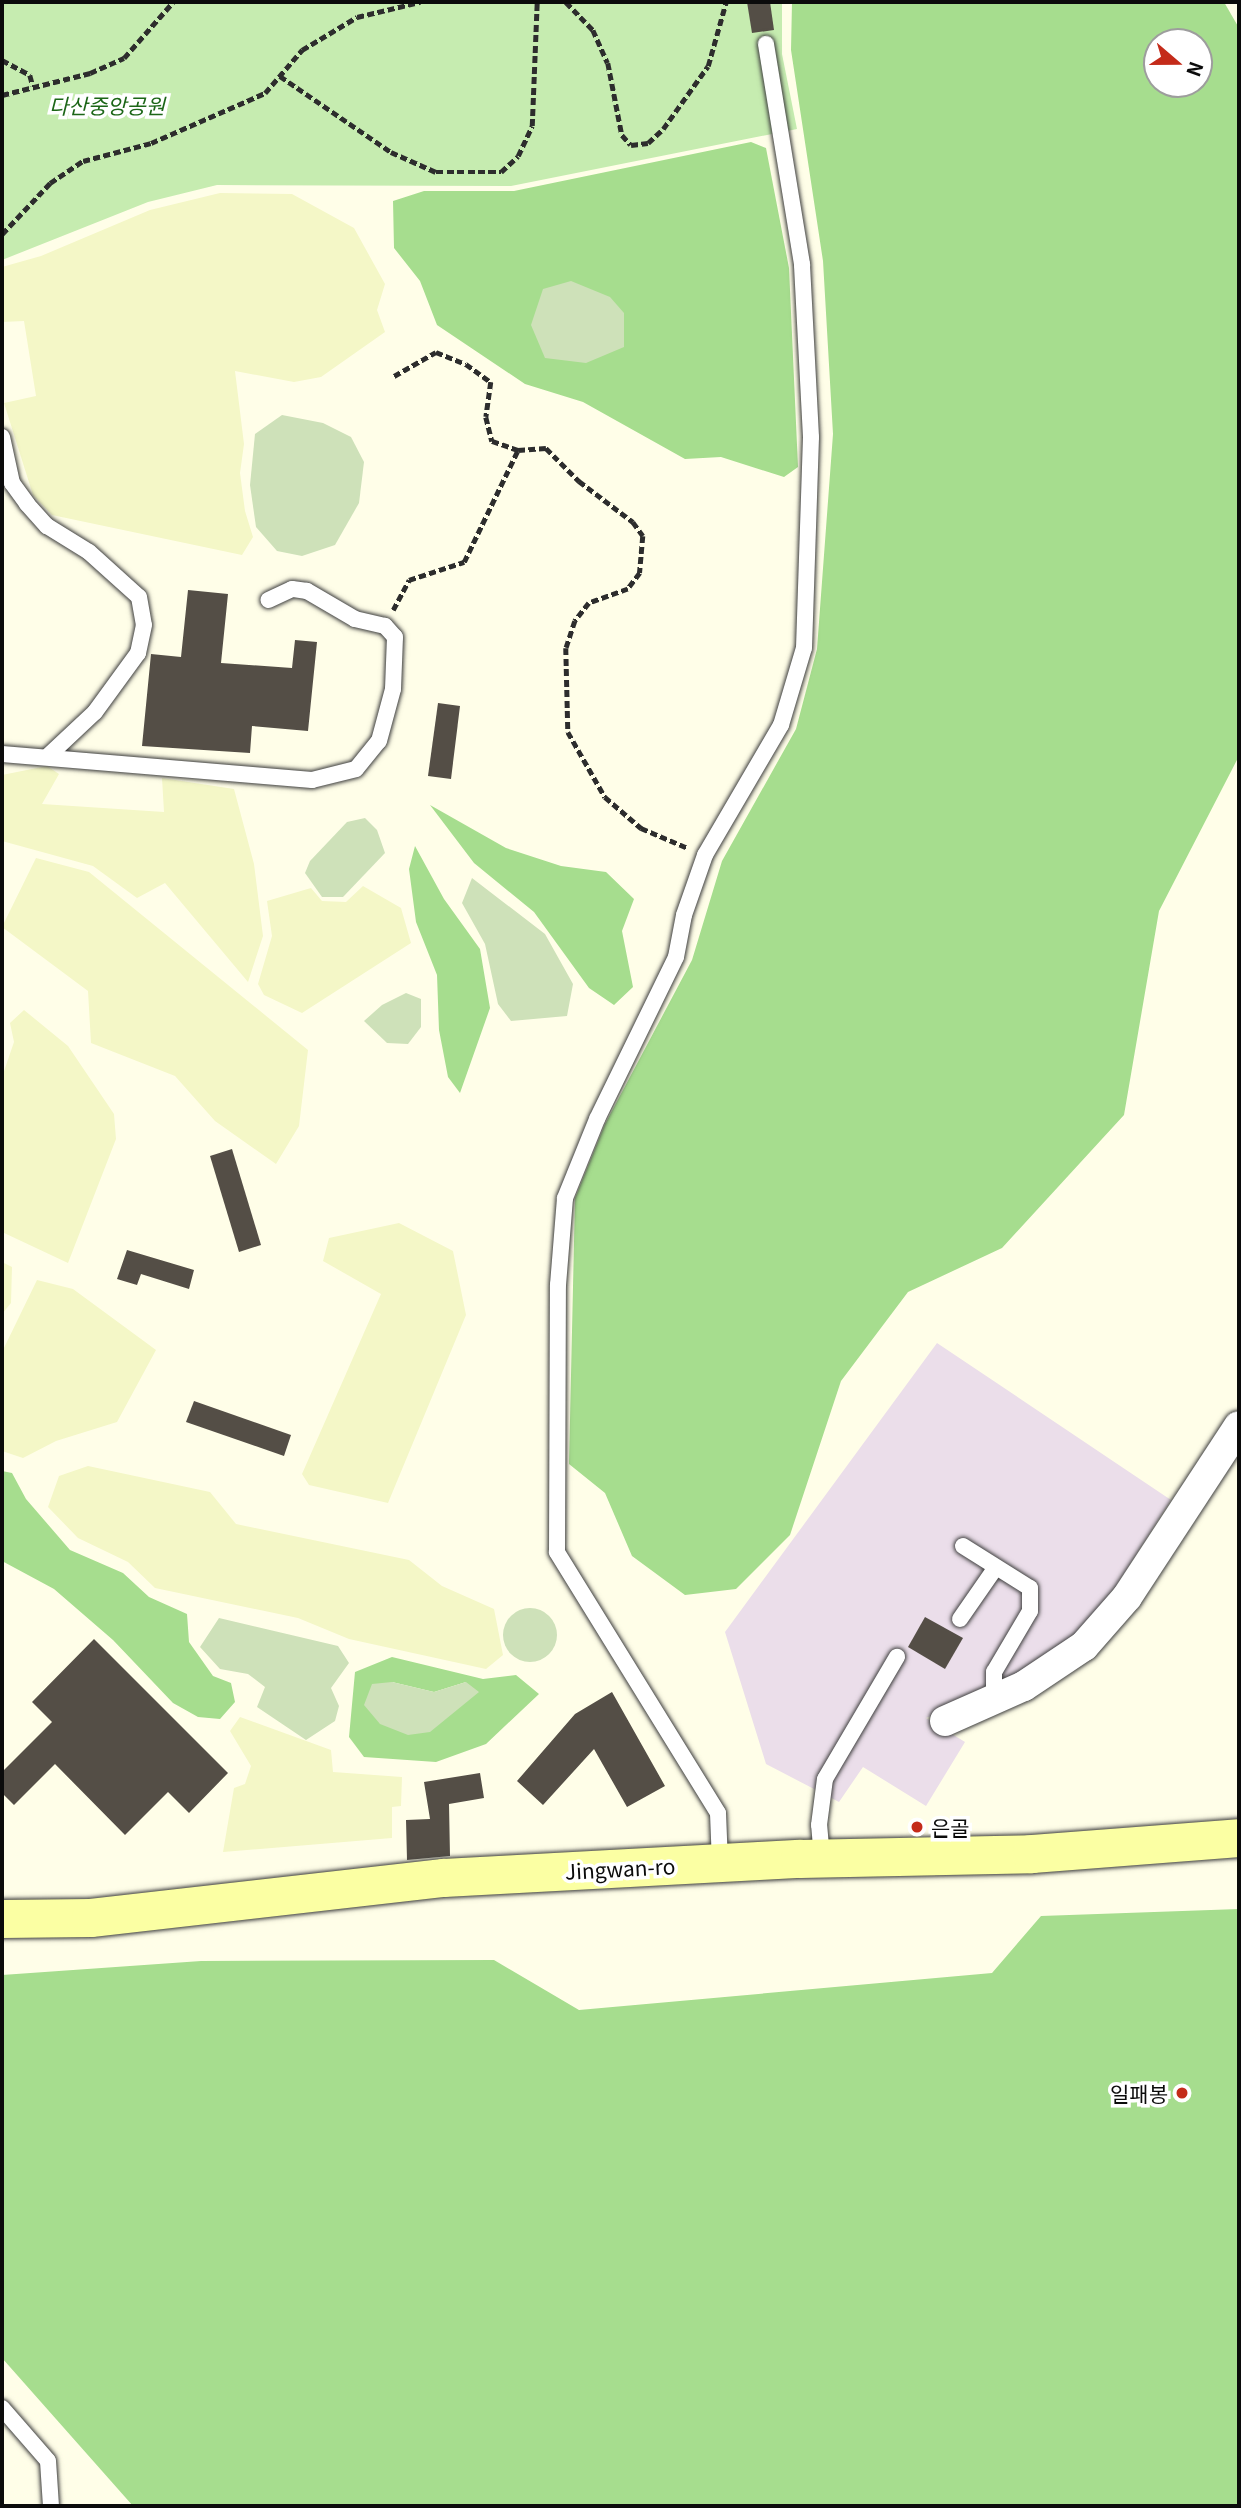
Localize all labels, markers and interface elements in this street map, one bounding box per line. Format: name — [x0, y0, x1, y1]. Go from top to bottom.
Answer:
north arrow — [1143, 28, 1213, 98]
text: N — [1181, 58, 1211, 81]
park label: 다산중앙공원 — [49, 92, 165, 118]
place label: 은골 — [931, 1814, 970, 1840]
marker: 은골 — [909, 1819, 925, 1835]
street label: Jingwan-ro — [564, 1853, 676, 1883]
place label: 일패봉 — [1110, 2080, 1168, 2106]
marker: 일패봉 — [1174, 2085, 1190, 2101]

